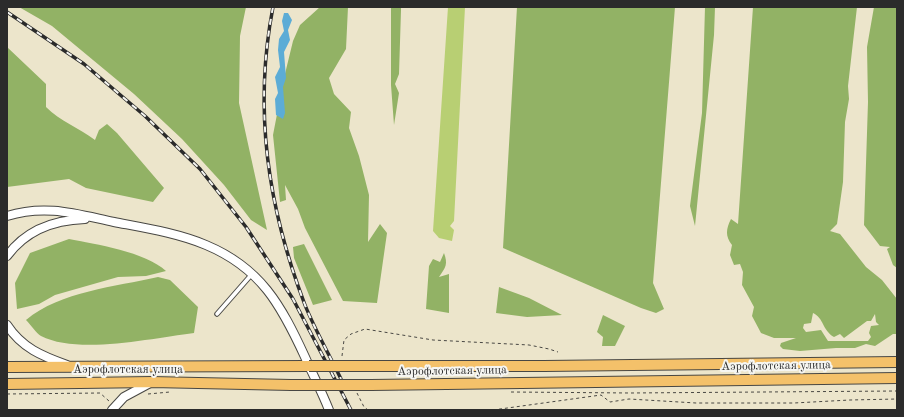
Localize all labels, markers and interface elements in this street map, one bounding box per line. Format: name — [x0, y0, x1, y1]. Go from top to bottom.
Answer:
street label: Аэрофлотская улица — [721, 358, 831, 374]
street label: Аэрофлотская улица — [73, 363, 183, 377]
street label: Аэрофлотская улица — [397, 363, 507, 379]

